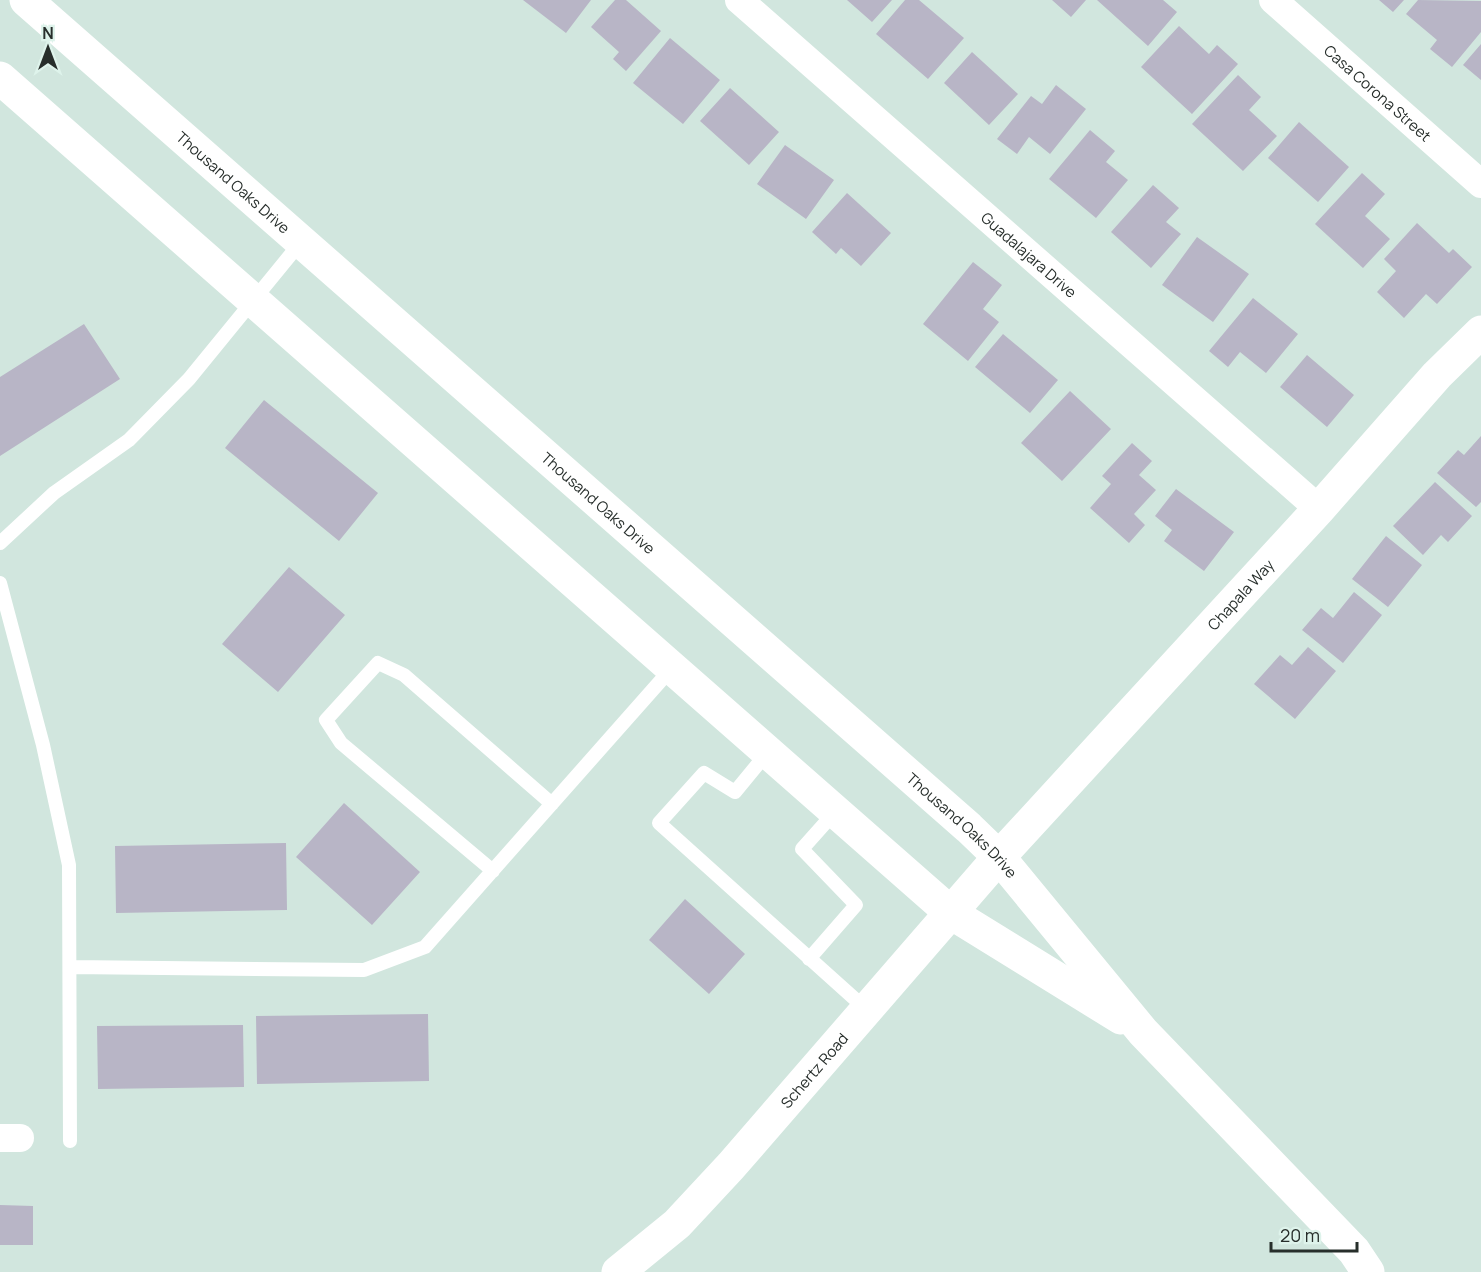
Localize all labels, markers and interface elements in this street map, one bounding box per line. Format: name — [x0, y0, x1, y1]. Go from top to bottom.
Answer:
north arrow — [18, 18, 78, 78]
text: N — [42, 22, 54, 44]
street label: Casa Corona Street — [1320, 40, 1436, 146]
street label: Thousand Oaks Drive — [172, 126, 295, 238]
street label: Guadalajara Drive — [977, 207, 1082, 302]
street label: Thousand Oaks Drive — [537, 447, 660, 559]
street label: Chapala Way — [1202, 554, 1278, 634]
street label: Thousand Oaks Drive — [902, 768, 1022, 882]
street label: Schertz Road — [776, 1028, 852, 1112]
scale bar — [1271, 1215, 1356, 1253]
text: 20 m — [1280, 1223, 1320, 1247]

